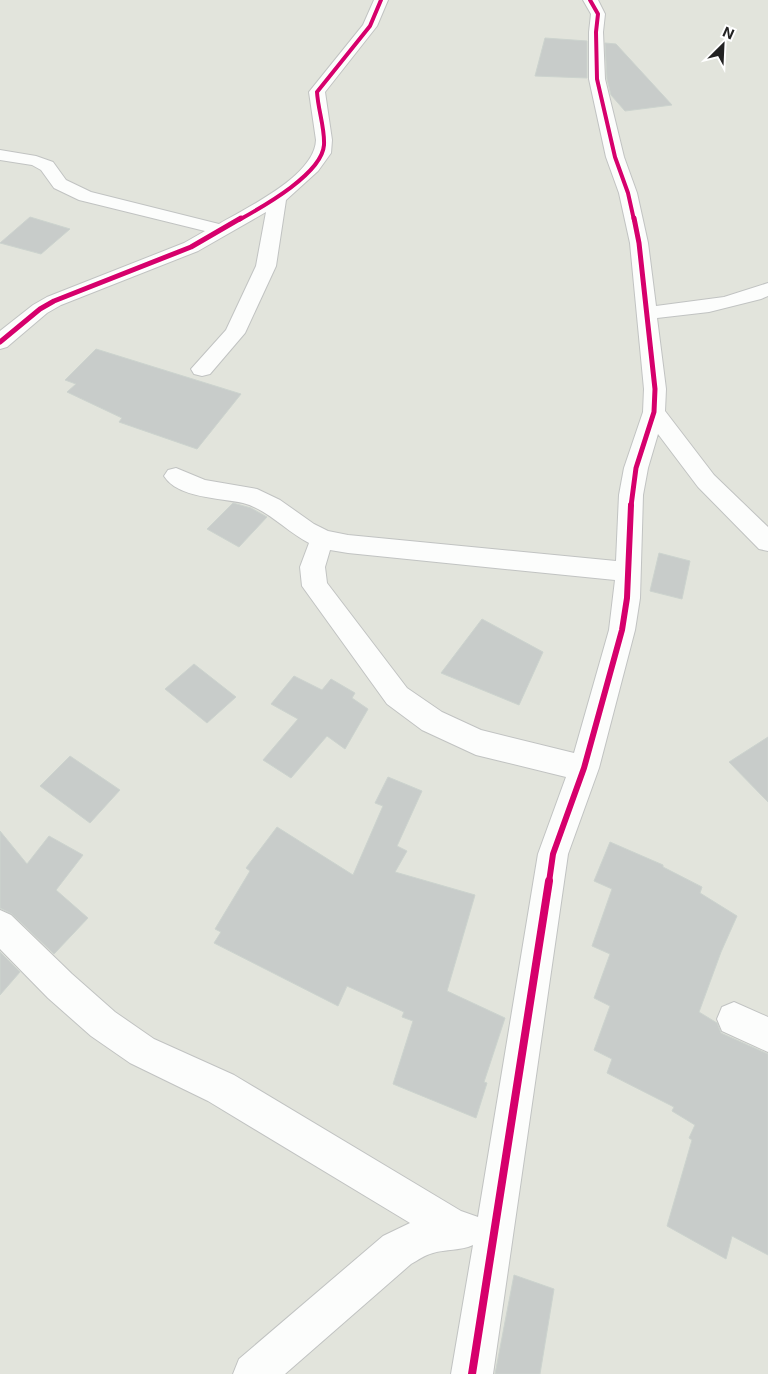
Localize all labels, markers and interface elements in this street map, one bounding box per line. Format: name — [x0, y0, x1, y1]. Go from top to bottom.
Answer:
north arrow — [698, 20, 748, 70]
text: N — [720, 23, 737, 43]

